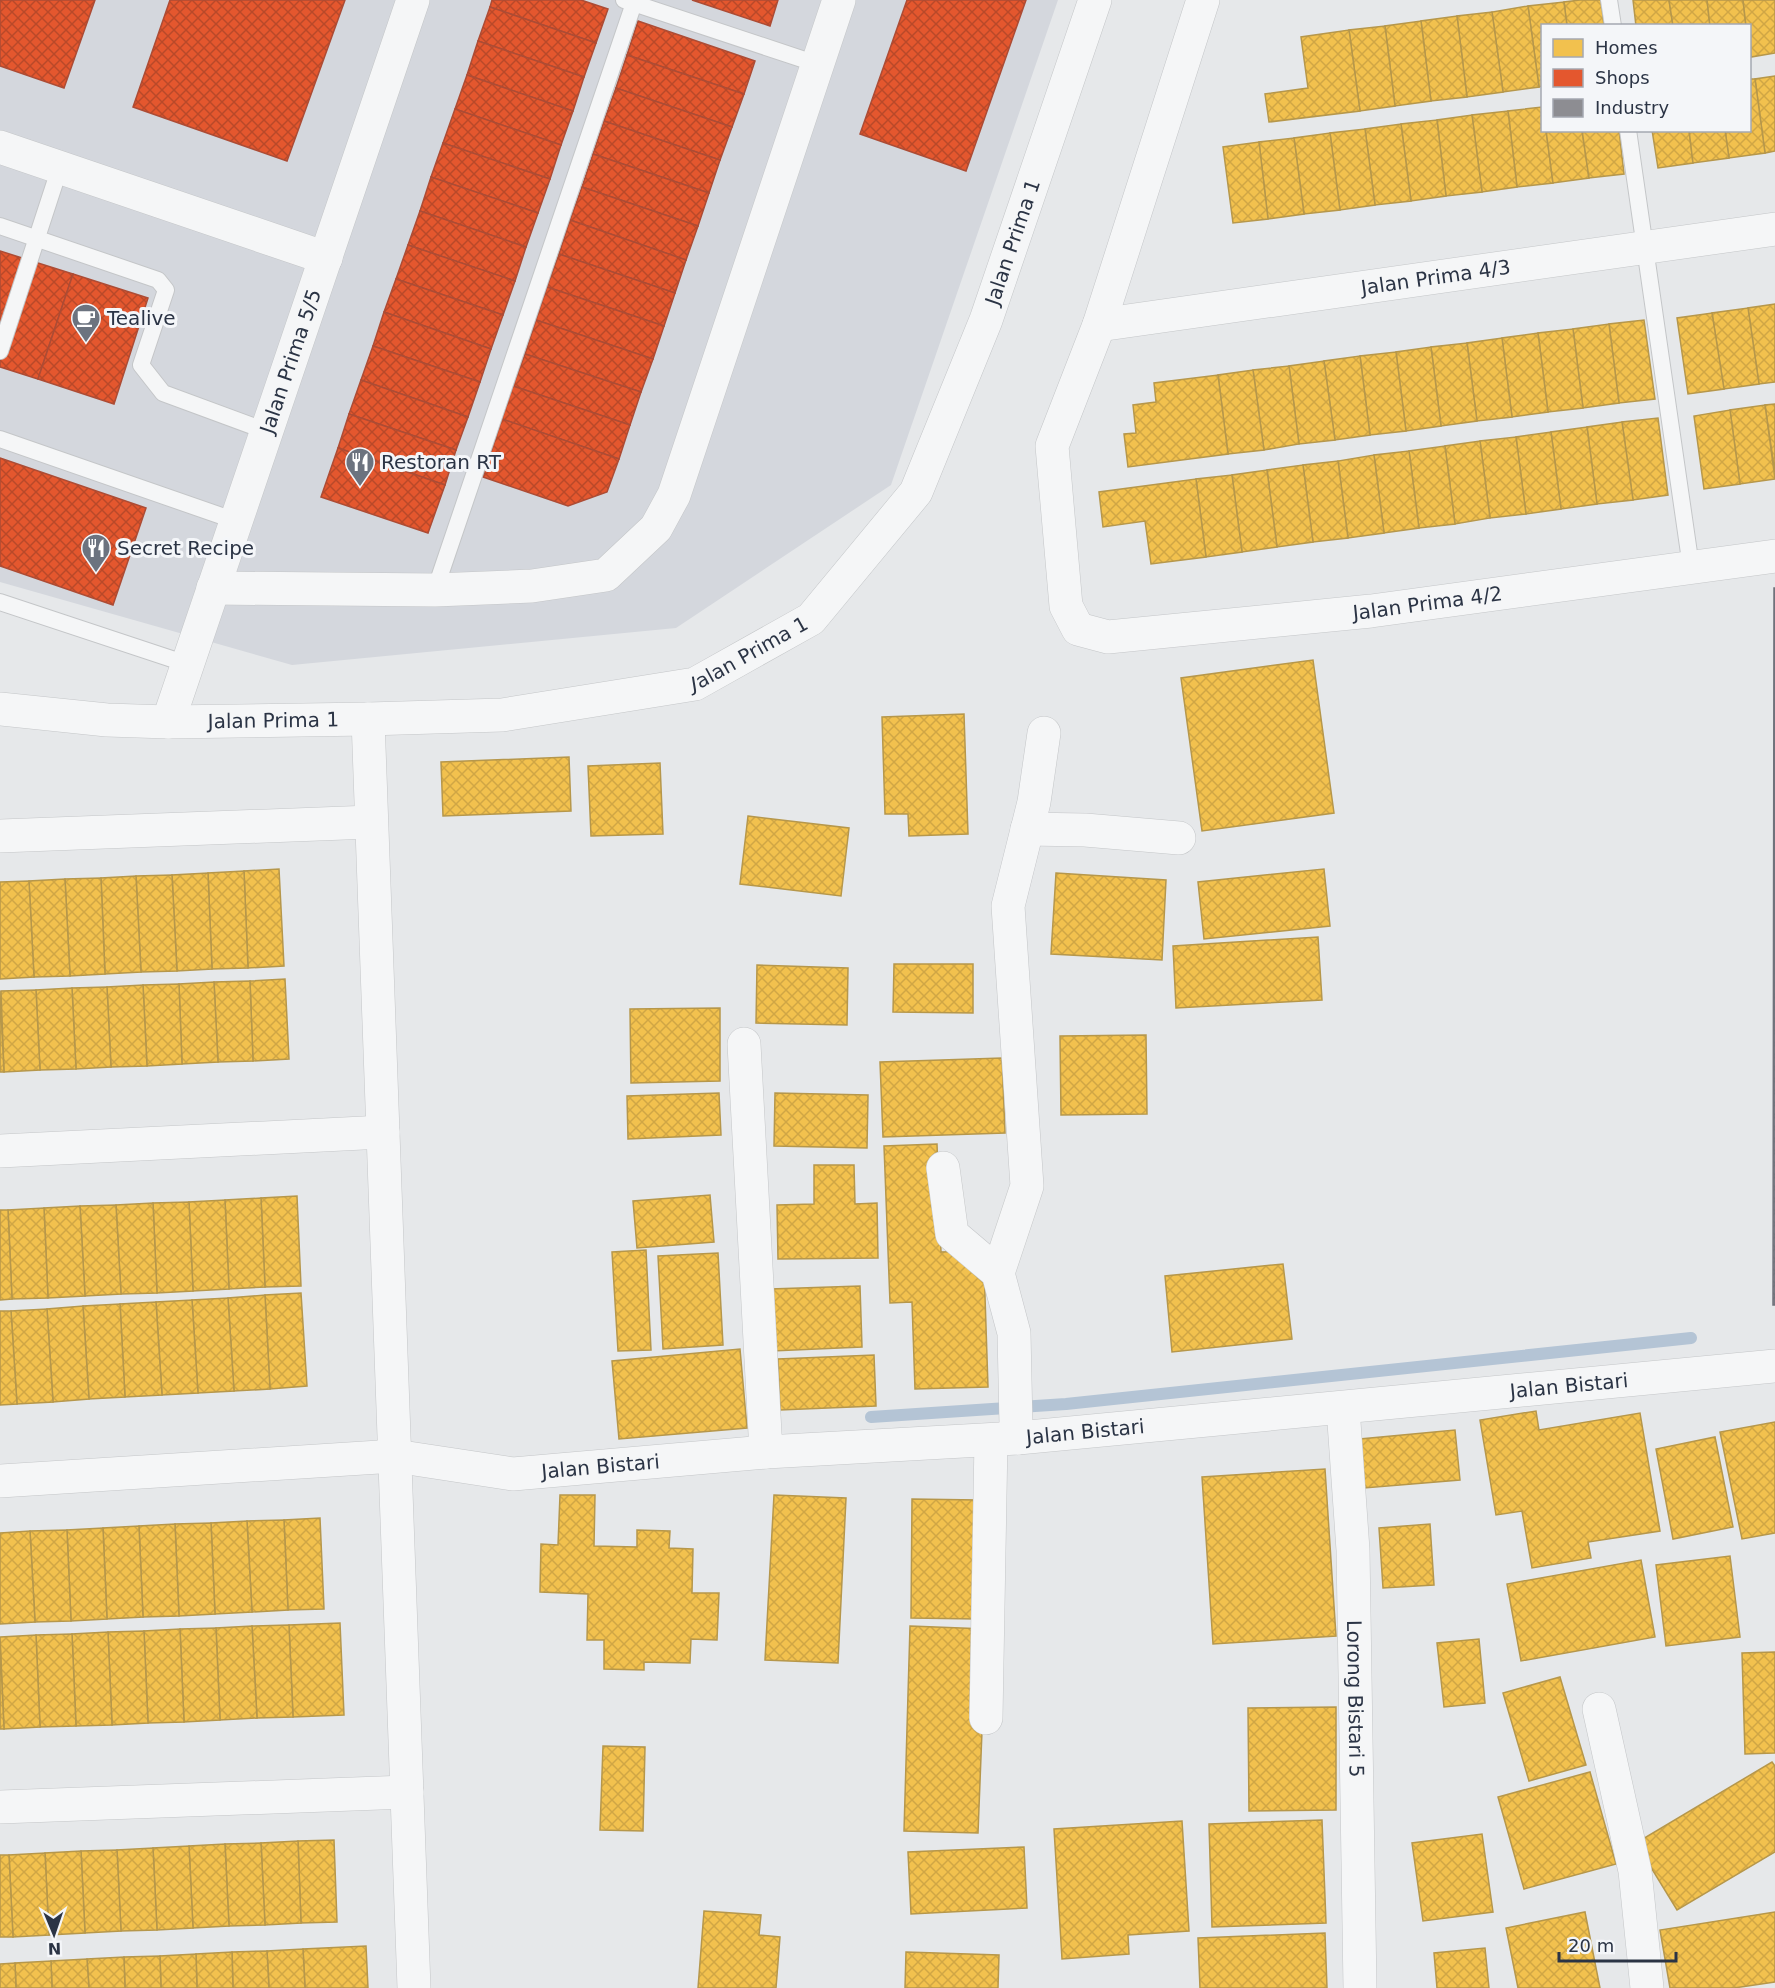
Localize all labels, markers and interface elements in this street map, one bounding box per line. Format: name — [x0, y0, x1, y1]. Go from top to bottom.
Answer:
legend — [1541, 24, 1751, 132]
text: Homes — [1595, 37, 1658, 58]
text: Shops — [1595, 67, 1650, 88]
text: Industry — [1595, 97, 1669, 118]
street label: Jalan Prima 1 — [979, 176, 1045, 310]
street label: Jalan Prima 4/3 — [1357, 255, 1512, 300]
street label: Jalan Prima 5/5 — [254, 286, 326, 438]
cafe icon: Tealive — [70, 302, 102, 344]
place label: Tealive — [106, 306, 176, 330]
restaurant icon: Restoran RT — [344, 446, 376, 488]
place label: Restoran RT — [381, 450, 502, 474]
restaurant icon: Secret Recipe — [80, 532, 112, 574]
place label: Secret Recipe — [117, 536, 254, 560]
street label: Jalan Prima 4/2 — [1350, 581, 1504, 625]
street label: Jalan Prima 1 — [687, 611, 812, 697]
street label: Jalan Prima 1 — [206, 707, 339, 733]
street label: Jalan Bistari — [1507, 1368, 1629, 1403]
street label: Jalan Bistari — [1023, 1414, 1145, 1449]
street label: Jalan Bistari — [538, 1449, 661, 1484]
street label: Lorong Bistari 5 — [1342, 1620, 1369, 1778]
north arrow — [24, 1904, 84, 1964]
scale bar — [1559, 1925, 1676, 1963]
text: 20 m — [1568, 1935, 1614, 1956]
text: N — [47, 1939, 62, 1958]

